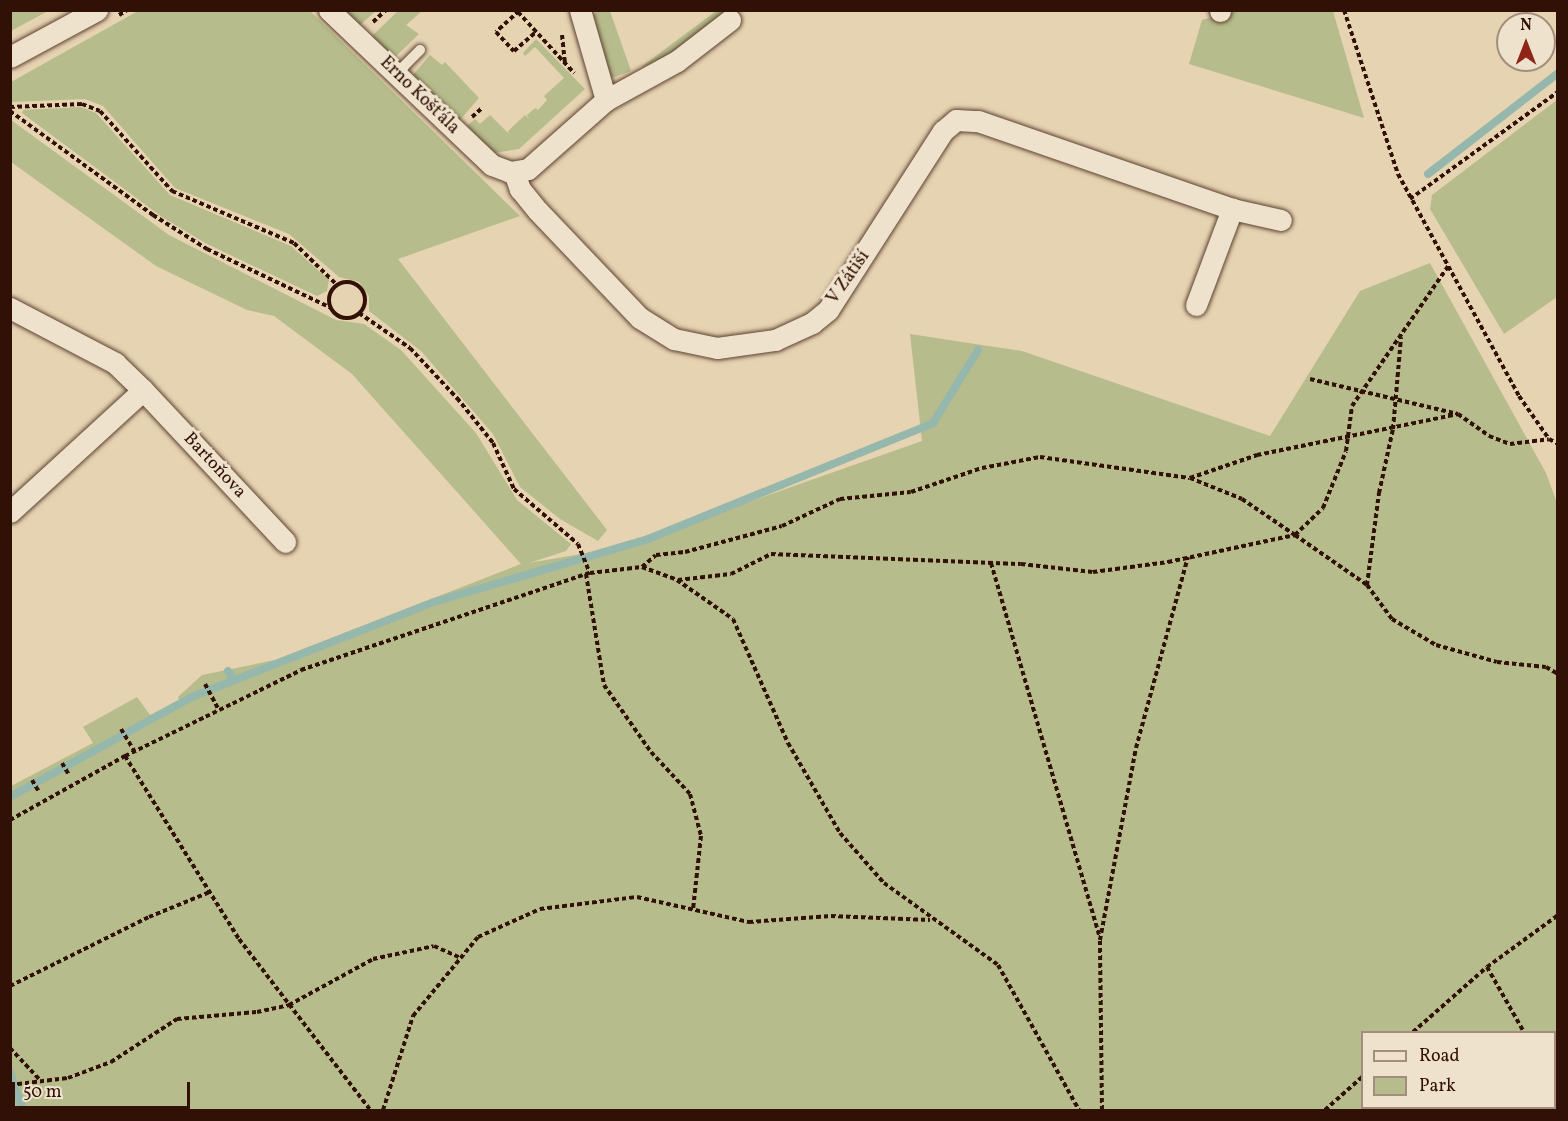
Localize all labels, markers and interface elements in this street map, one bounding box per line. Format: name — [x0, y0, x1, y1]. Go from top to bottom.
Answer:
north arrow — [1496, 12, 1556, 72]
text: N — [1520, 15, 1532, 37]
street label: Erno Košťála — [375, 53, 463, 139]
street label: V Zátiší — [823, 247, 875, 309]
street label: Bartoňova — [178, 429, 250, 503]
legend — [1361, 1031, 1556, 1109]
text: Road — [1419, 1044, 1460, 1069]
scale bar — [15, 1070, 194, 1108]
text: Park — [1419, 1074, 1456, 1099]
text: 50 m — [23, 1080, 62, 1105]

